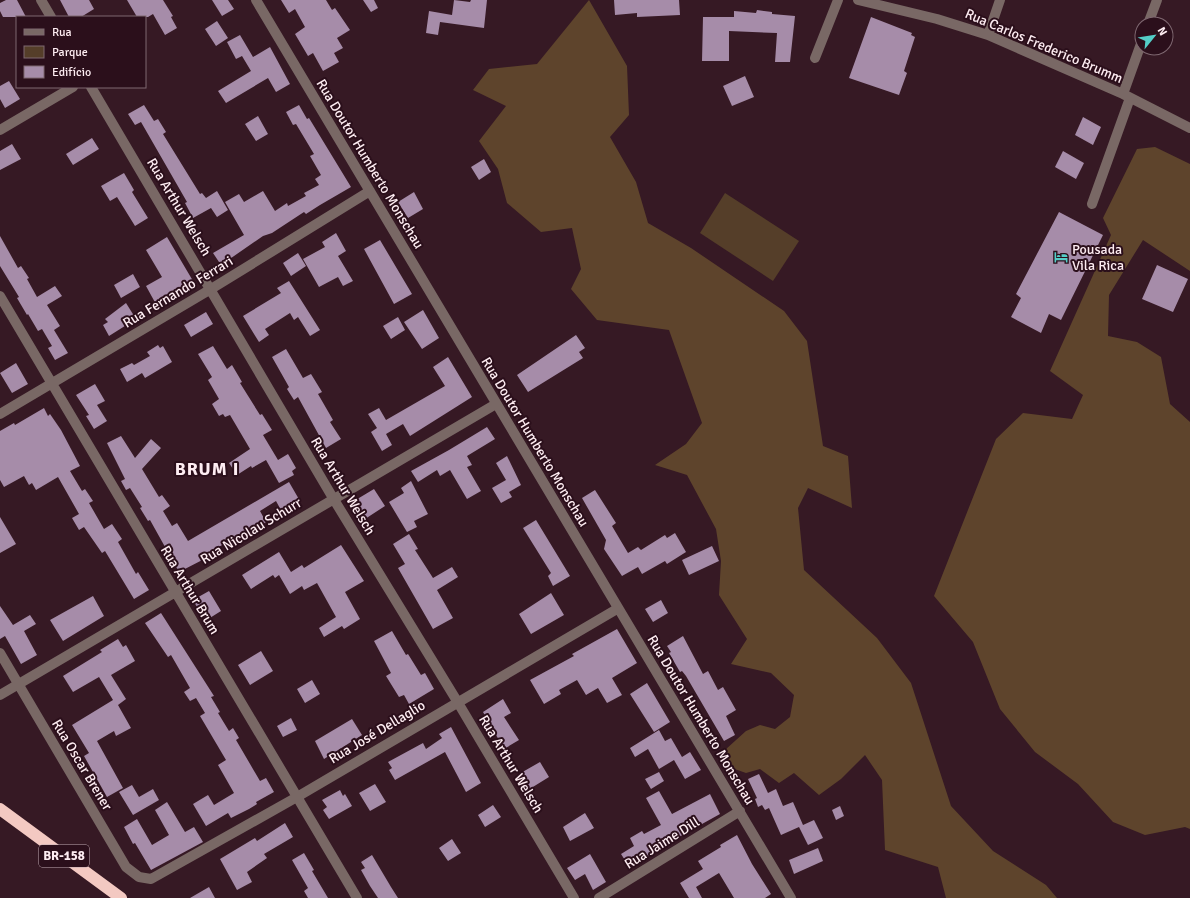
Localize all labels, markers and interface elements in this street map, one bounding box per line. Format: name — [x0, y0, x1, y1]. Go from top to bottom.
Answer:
street label: Rua Carlos Frederico Brumm — [963, 5, 1125, 87]
legend — [16, 16, 146, 88]
north arrow — [1134, 16, 1174, 56]
text: Rua — [52, 25, 72, 40]
text: N — [1155, 25, 1170, 38]
text: Parque — [52, 45, 88, 60]
text: Edifício — [52, 65, 91, 80]
street label: Rua Doutor Humberto Monschau — [313, 76, 427, 252]
street label: Rua Arthur Welsch — [143, 155, 215, 259]
place label: Pousada Vila Rica — [1072, 241, 1124, 274]
hotel icon: Pousada Vila Rica — [1053, 249, 1069, 265]
street label: Rua Fernando Ferrari — [120, 252, 236, 332]
street label: Rua Doutor Humberto Monschau — [478, 354, 592, 530]
street label: Rua Arthur Welsch — [307, 434, 379, 538]
district label: BRUM I — [175, 458, 239, 480]
street label: Rua Nicolau Schurr — [197, 494, 305, 568]
street label: Rua Arthur Brum — [157, 543, 223, 637]
street label: Rua Doutor Humberto Monschau — [644, 632, 758, 808]
street label: Rua José Dellaglio — [326, 697, 428, 767]
street label: Rua Arthur Welsch — [475, 712, 547, 816]
street label: Rua Oscar Brener — [48, 716, 116, 814]
street label: Rua Jaime Dill — [621, 813, 703, 873]
road number: BR-158 — [39, 845, 89, 867]

